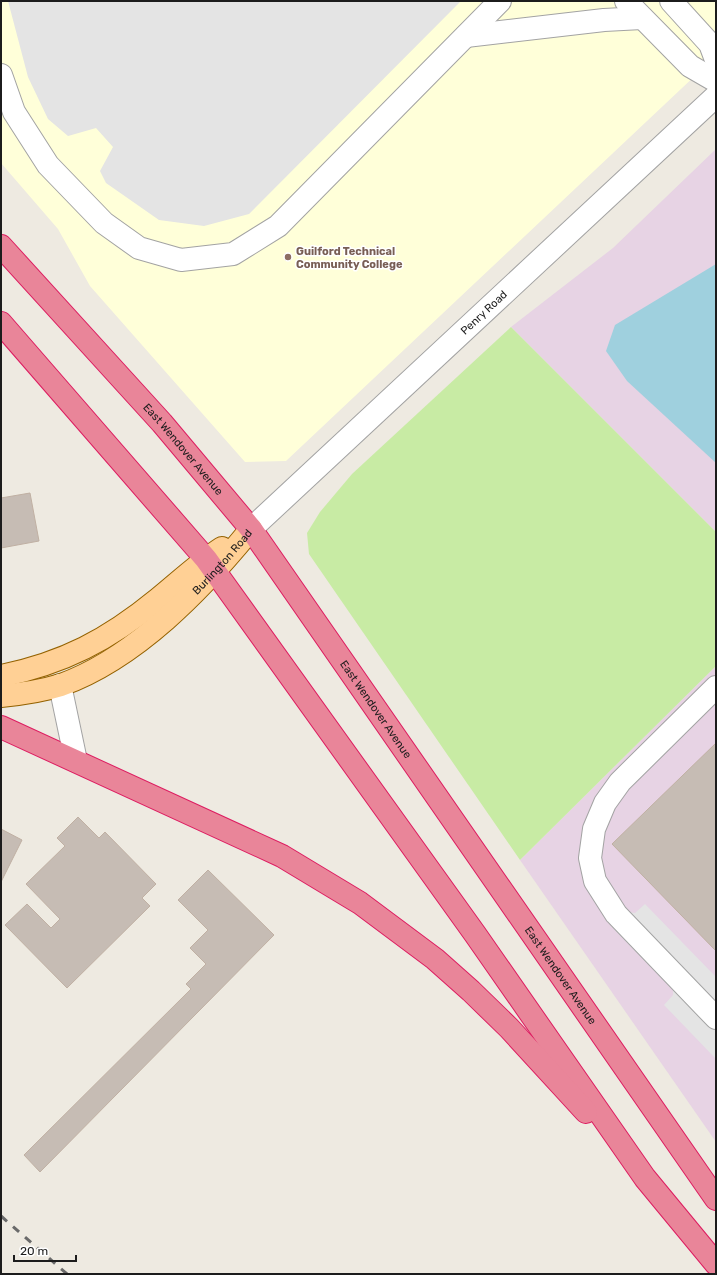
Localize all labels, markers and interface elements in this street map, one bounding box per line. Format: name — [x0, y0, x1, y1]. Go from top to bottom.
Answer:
place label: Guilford Technical Community College — [296, 245, 403, 271]
marker: Guilford Technical Community College — [283, 252, 293, 262]
street label: Penry Road — [458, 288, 510, 337]
street label: East Wendover Avenue — [141, 401, 226, 498]
street label: Burlington Road — [190, 527, 255, 597]
street label: East Wendover Avenue — [338, 658, 415, 761]
street label: East Wendover Avenue — [522, 924, 599, 1027]
scale bar — [14, 1237, 76, 1263]
text: 20 m — [20, 1244, 48, 1258]

